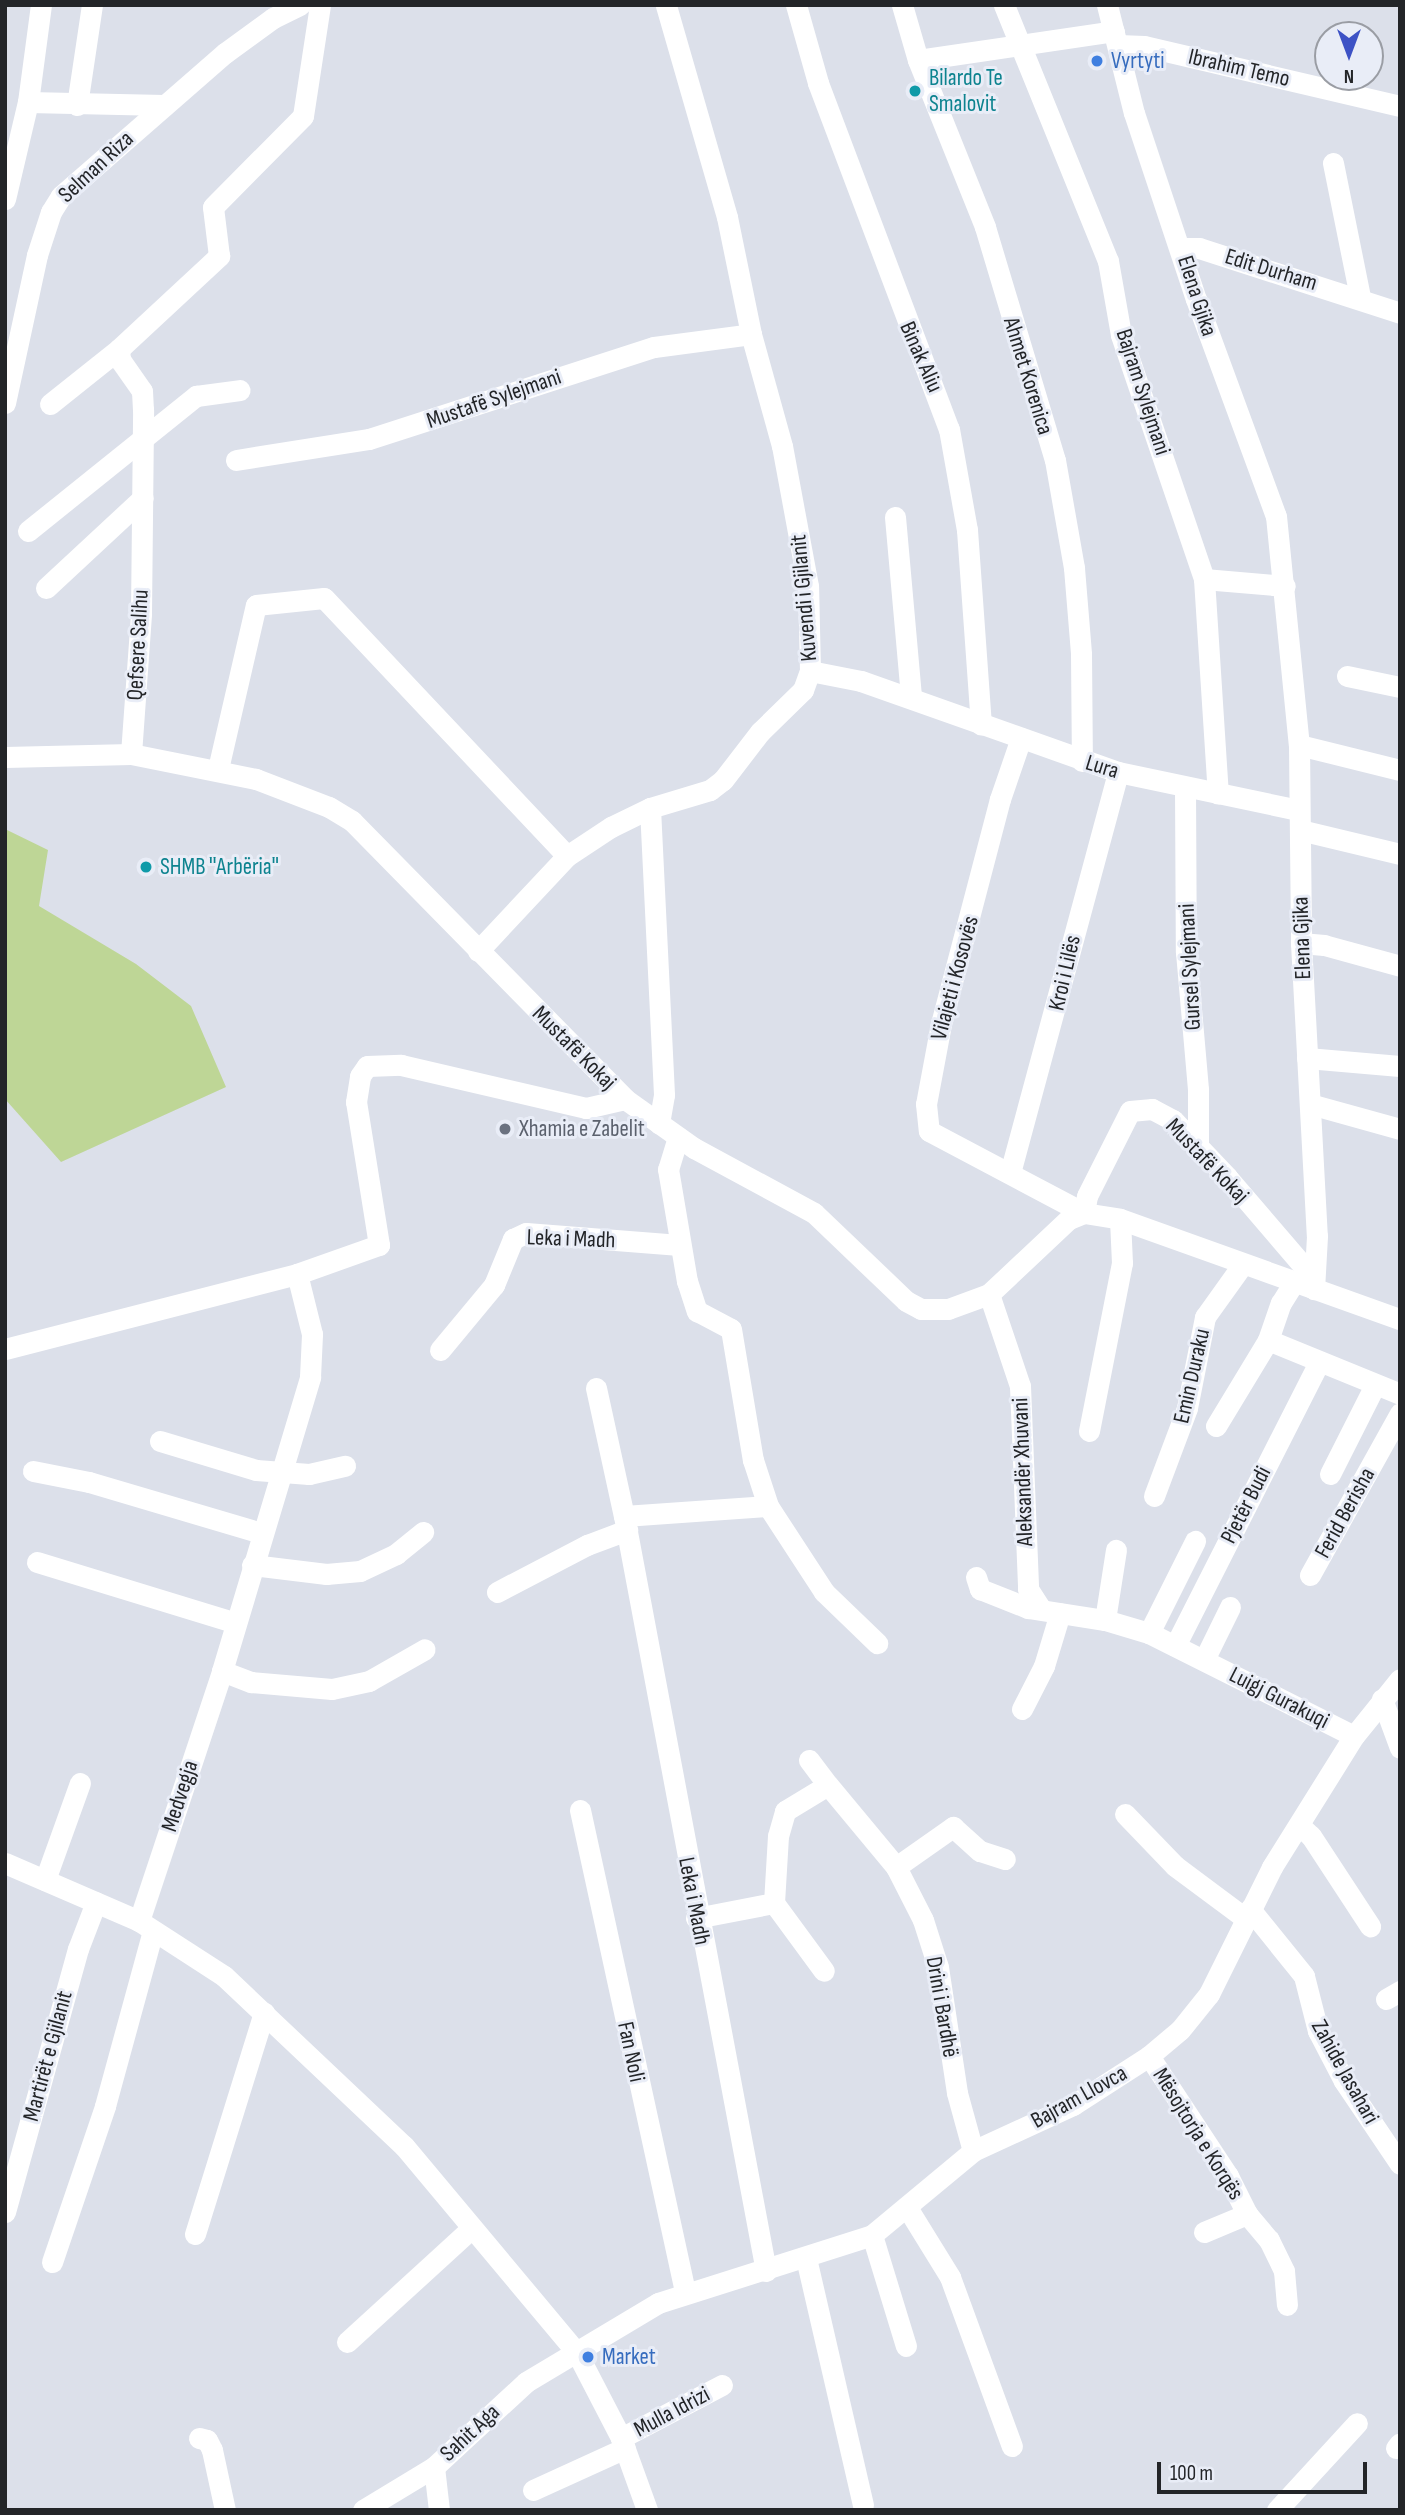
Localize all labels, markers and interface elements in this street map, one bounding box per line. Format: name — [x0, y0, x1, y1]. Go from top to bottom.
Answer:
north arrow — [1314, 21, 1384, 91]
street label: Ibrahim Temo — [1186, 43, 1292, 93]
place label: Vyrtyti — [1111, 47, 1165, 75]
marker: Vyrtyti — [1089, 53, 1105, 69]
place label: Bilardo Te Smalovit — [929, 64, 1003, 118]
text: N — [1344, 64, 1354, 87]
marker: Bilardo Te Smalovit — [907, 83, 923, 99]
street label: Selman Riza — [53, 125, 139, 209]
street label: Edit Durham — [1222, 243, 1320, 297]
street label: Elena Gjika — [1171, 252, 1223, 340]
street label: Ahmet Korenica — [997, 314, 1059, 438]
street label: Binak Aliu — [893, 317, 949, 397]
street label: Bajram Sylejmani — [1110, 326, 1176, 458]
street label: Mustafë Sylejmani — [423, 363, 565, 435]
street label: Kuvendi i Gjilanit — [785, 533, 823, 663]
street label: Qefsere Salihu — [121, 589, 155, 701]
street label: Lura — [1082, 749, 1122, 785]
place label: SHMB ''Arbëria'' — [160, 853, 279, 881]
marker: SHMB ''Arbëria'' — [138, 859, 154, 875]
street label: Elena Gjika — [1287, 896, 1317, 980]
street label: Gursel Sylejmani — [1173, 903, 1207, 1031]
street label: Vilajeti i Kosovës — [925, 913, 985, 1043]
street label: Kroi i Lilës — [1043, 933, 1087, 1013]
street label: Mustafë Kokaj — [526, 1000, 622, 1096]
street label: Mustafë Kokaj — [1160, 1113, 1254, 1209]
place label: Xhamia e Zabelit — [519, 1115, 645, 1143]
marker: Xhamia e Zabelit — [497, 1121, 513, 1137]
street label: Leka i Madh — [526, 1224, 616, 1254]
street label: Emin Duraku — [1168, 1326, 1216, 1426]
street label: Aleksandër Xhuvani — [1007, 1397, 1039, 1547]
street label: Pjetër Budi — [1215, 1462, 1277, 1548]
street label: Ferid Berisha — [1309, 1463, 1381, 1563]
street label: Luigj Gurakuqi — [1224, 1661, 1334, 1735]
street label: Medvegja — [156, 1757, 204, 1835]
street label: Leka i Madh — [672, 1855, 716, 1947]
street label: Drini i Bardhë — [920, 1954, 964, 2060]
street label: Martirët e Gjilanit — [17, 1988, 79, 2124]
street label: Zahide Jasahari — [1305, 2015, 1385, 2129]
street label: Fan Noli — [611, 2019, 651, 2085]
street label: Bajram Llovca — [1026, 2059, 1132, 2135]
street label: Mësojtorja e Korqës — [1147, 2063, 1249, 2205]
place label: Market — [602, 2343, 656, 2371]
marker: Market — [580, 2349, 596, 2365]
street label: Mulla Idrizi — [629, 2381, 715, 2443]
street label: Sahit Aga — [434, 2399, 506, 2467]
scale bar — [1160, 2448, 1370, 2492]
text: 100 m — [1170, 2461, 1213, 2486]

